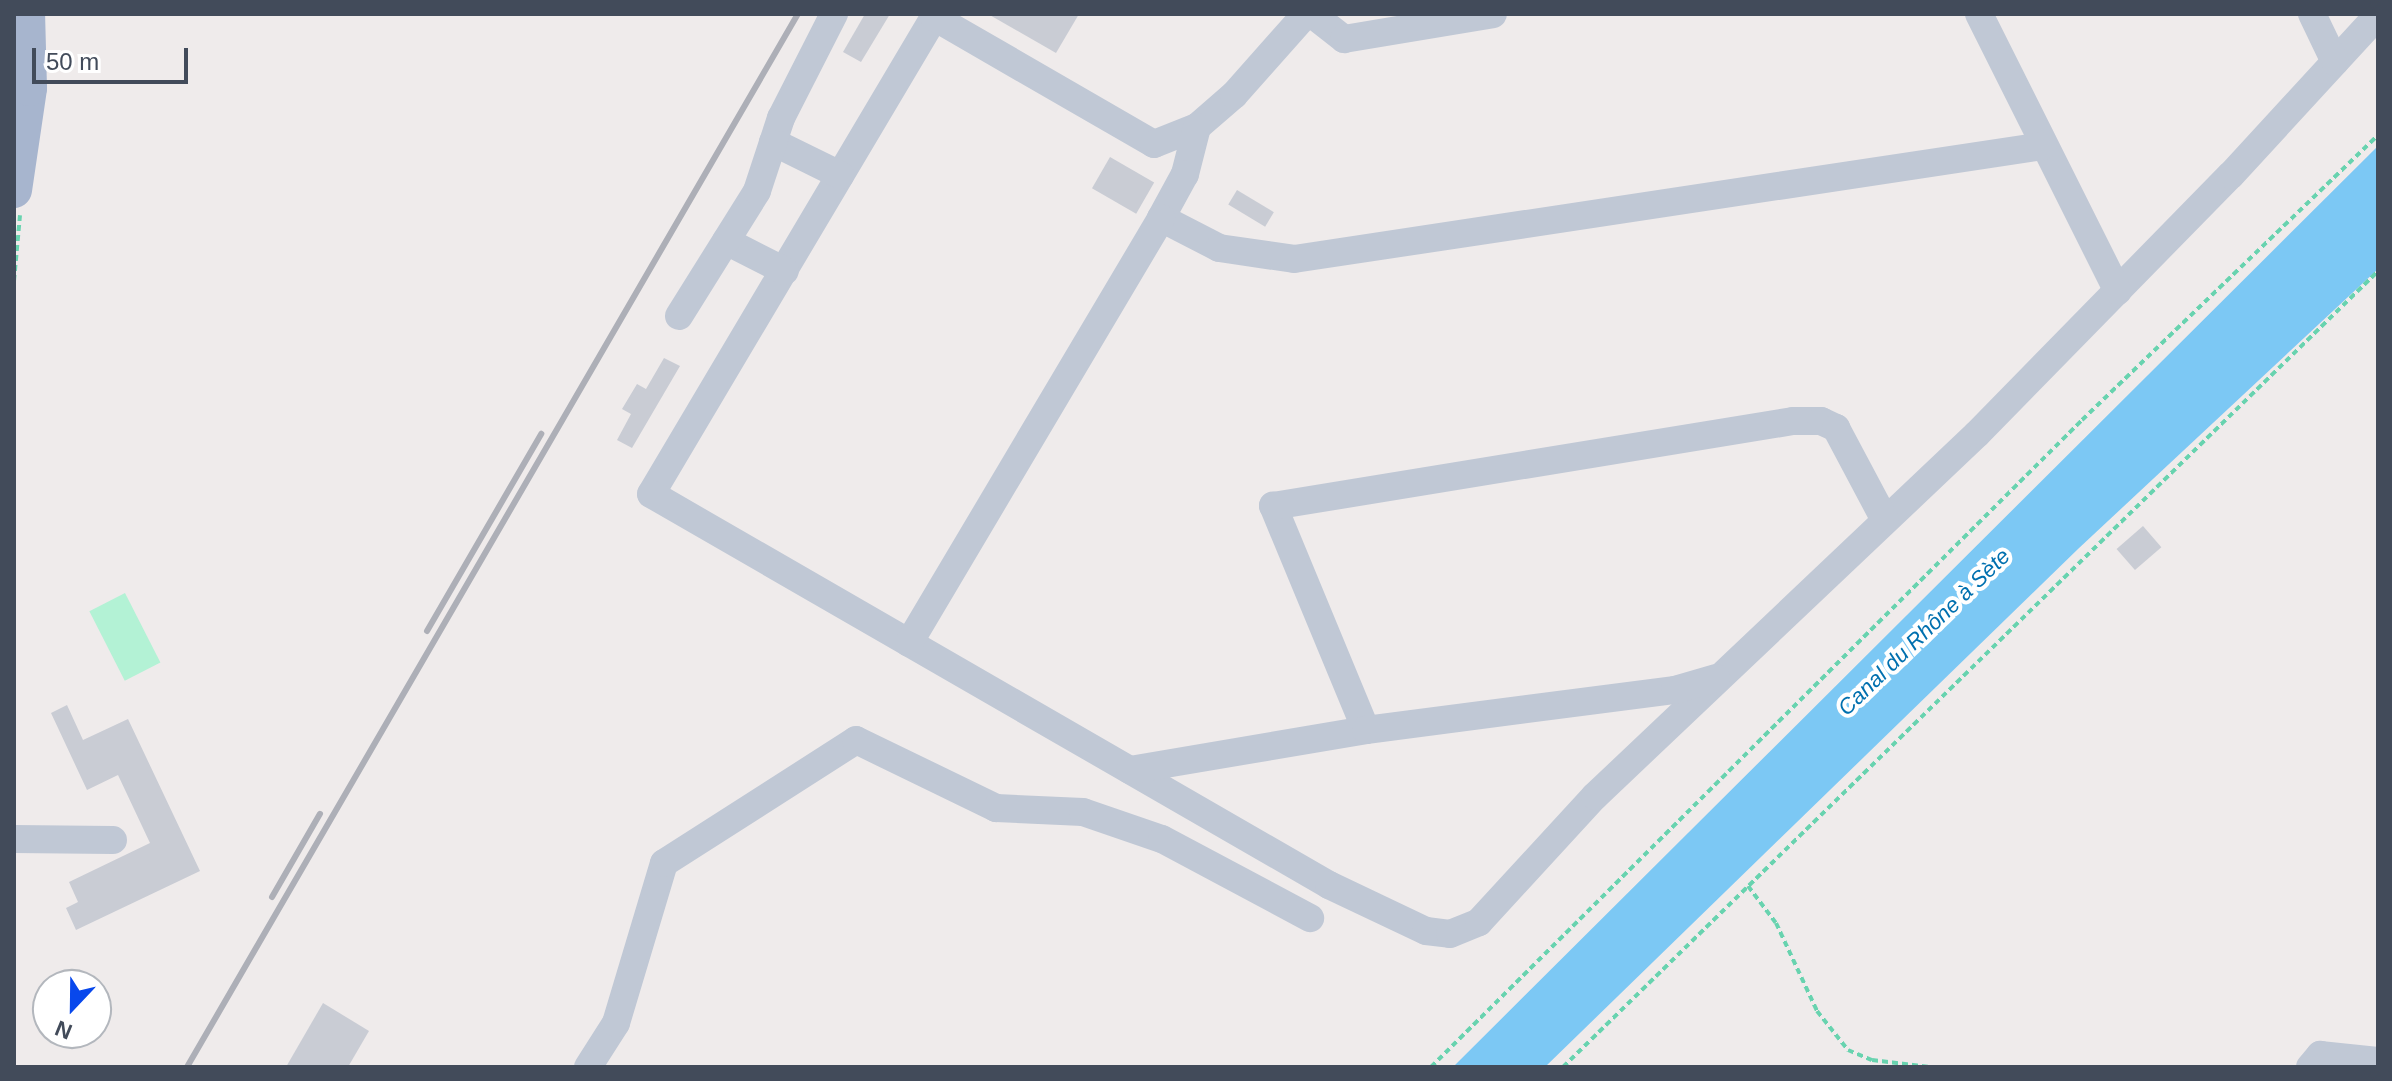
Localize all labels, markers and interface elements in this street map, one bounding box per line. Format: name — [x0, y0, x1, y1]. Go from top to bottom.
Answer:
scale bar — [36, 32, 192, 82]
text: 50 m — [46, 48, 99, 75]
water label: Canal du Rhône à Sète — [1833, 543, 2015, 721]
north arrow — [32, 969, 112, 1049]
text: N — [52, 1015, 76, 1044]

